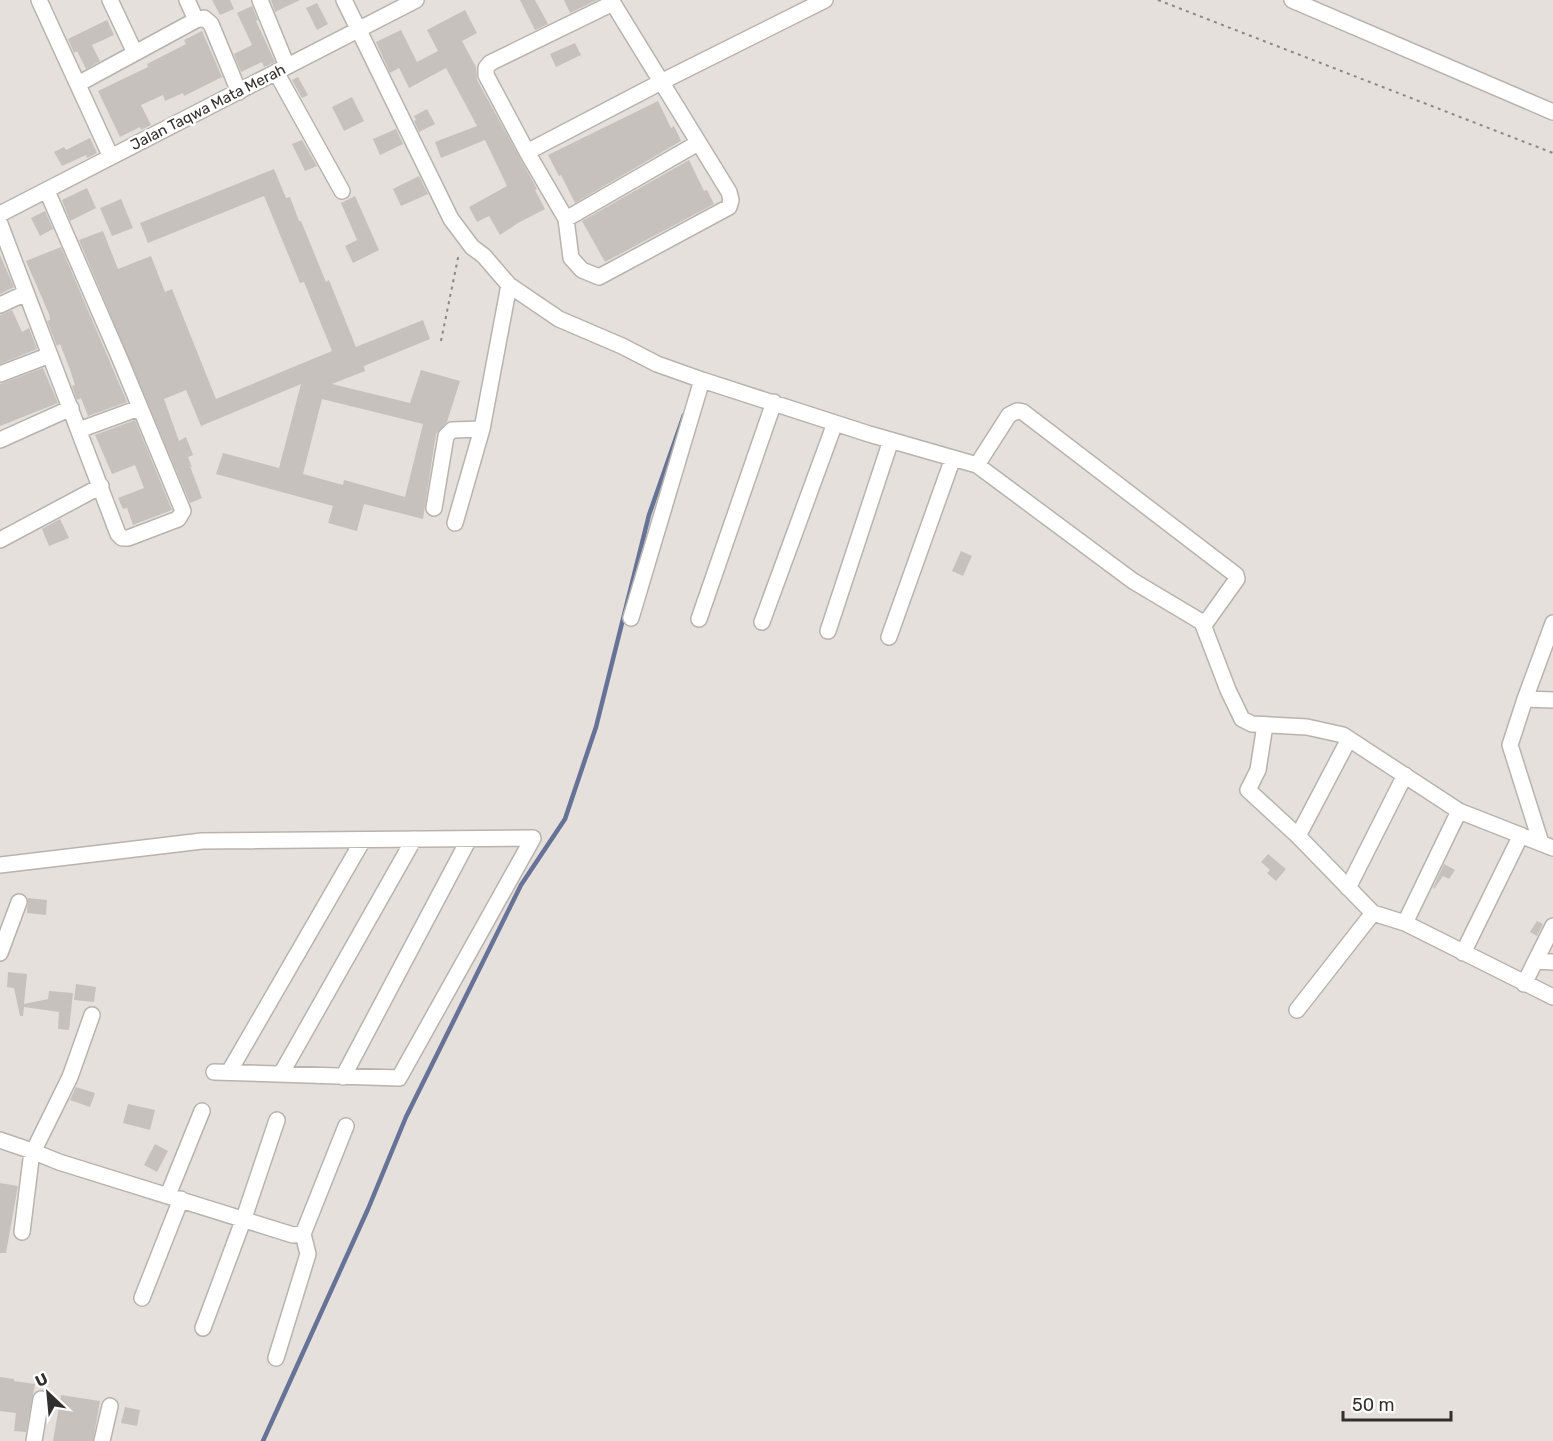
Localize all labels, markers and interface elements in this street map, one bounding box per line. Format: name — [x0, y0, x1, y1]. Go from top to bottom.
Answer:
street label: Jalan Taqwa Mata Merah — [127, 60, 289, 154]
north arrow — [18, 1363, 78, 1423]
text: U — [32, 1369, 51, 1391]
scale bar — [1343, 1384, 1451, 1422]
text: 50 m — [1352, 1394, 1395, 1416]

